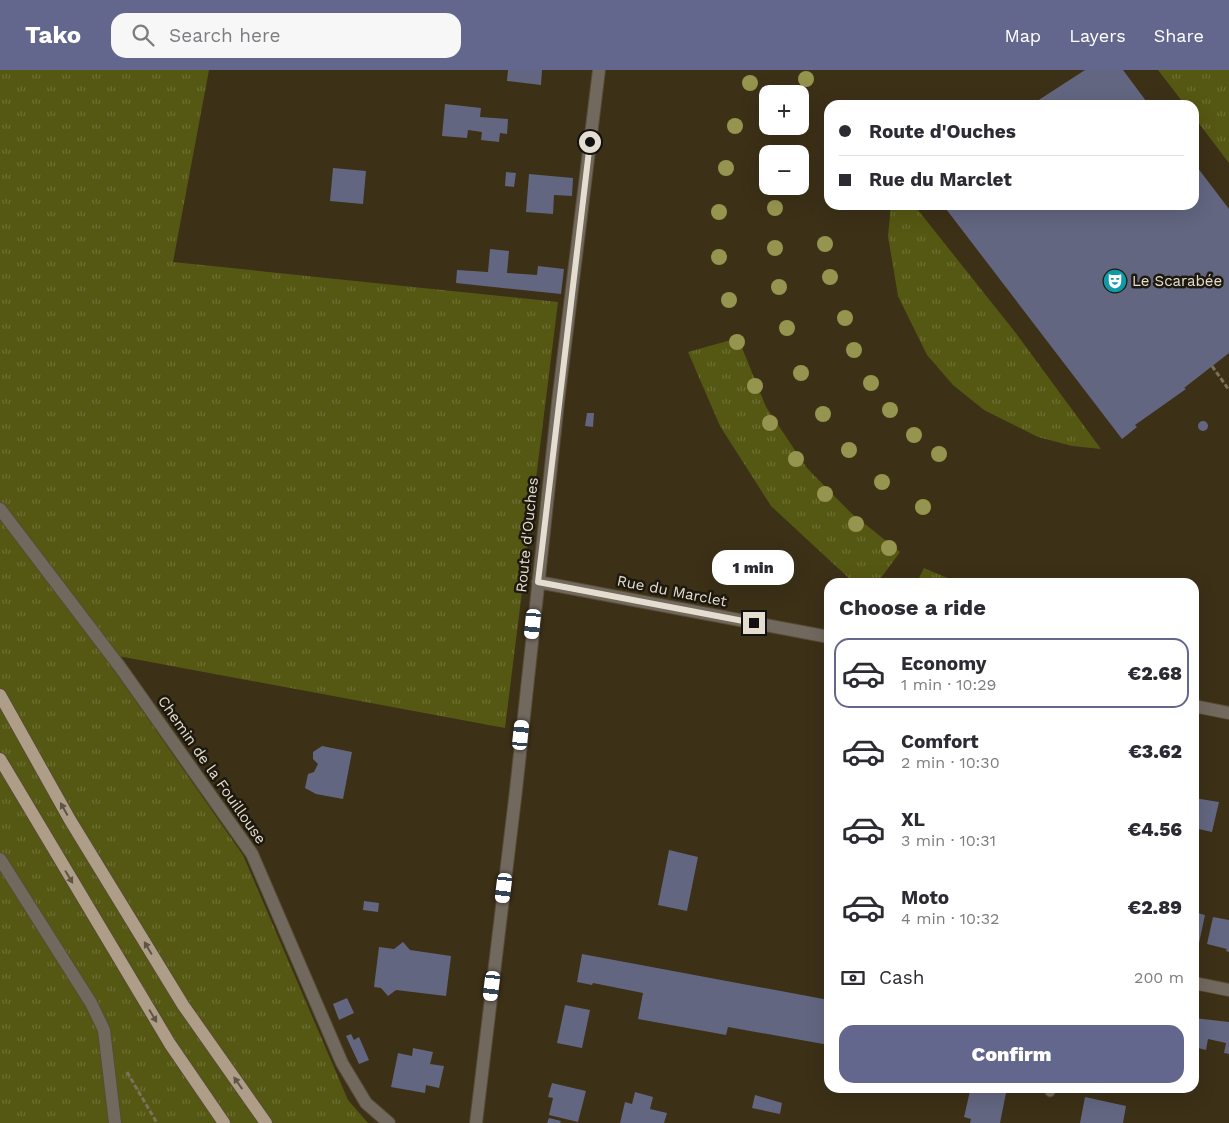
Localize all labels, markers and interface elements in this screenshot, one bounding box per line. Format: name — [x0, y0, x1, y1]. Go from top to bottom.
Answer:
search box — [111, 13, 461, 58]
text: Tako — [25, 21, 81, 49]
icon: search — [129, 21, 157, 49]
text: Search here — [169, 24, 280, 47]
text: Map — [1004, 25, 1041, 46]
text: Layers — [1069, 25, 1126, 46]
text: Share — [1154, 25, 1204, 46]
map controls — [759, 85, 809, 195]
button: + — [759, 85, 809, 135]
text: Route d'Ouches — [869, 120, 1016, 143]
route start — [579, 131, 601, 153]
button: − — [759, 145, 809, 195]
text: Rue du Marclet — [869, 168, 1012, 191]
theatre icon: Le Scarabée — [1102, 268, 1128, 294]
place label: Le Scarabée — [1132, 272, 1222, 290]
street label: Route d'Ouches — [512, 476, 542, 593]
callout: 1 min — [713, 550, 795, 586]
text: 1 min — [732, 558, 774, 577]
street label: Rue du Marclet — [616, 572, 729, 611]
text: Choose a ride — [839, 595, 986, 620]
car — [523, 608, 542, 640]
route end — [743, 612, 765, 634]
icon: car — [841, 651, 886, 696]
text: Economy — [901, 652, 986, 675]
text: €2.68 — [1128, 662, 1182, 685]
text: 1 min · 10:29 — [901, 675, 996, 694]
street label: Chemin de la Fouillouse — [154, 693, 270, 847]
car — [511, 719, 530, 751]
icon: car — [841, 729, 886, 774]
text: Comfort — [901, 730, 979, 753]
text: €3.62 — [1129, 740, 1182, 763]
text: 2 min · 10:30 — [901, 753, 1000, 772]
one-way arrow — [60, 802, 68, 816]
icon: car — [841, 807, 886, 852]
text: XL — [901, 808, 925, 831]
text: €4.56 — [1128, 818, 1182, 841]
text: 3 min · 10:31 — [901, 831, 996, 850]
one-way arrow — [65, 870, 74, 883]
car — [494, 872, 513, 904]
icon: car — [841, 885, 886, 930]
text: Moto — [901, 886, 949, 909]
text: €2.89 — [1128, 896, 1182, 919]
text: 4 min · 10:32 — [901, 909, 999, 928]
one-way arrow — [144, 942, 153, 955]
icon: cash — [839, 964, 867, 992]
text: Cash — [879, 966, 925, 989]
text: 200 m — [1134, 968, 1184, 987]
car — [482, 970, 501, 1002]
one-way arrow — [149, 1009, 158, 1022]
button: Confirm — [839, 1025, 1184, 1083]
one-way arrow — [233, 1076, 243, 1090]

